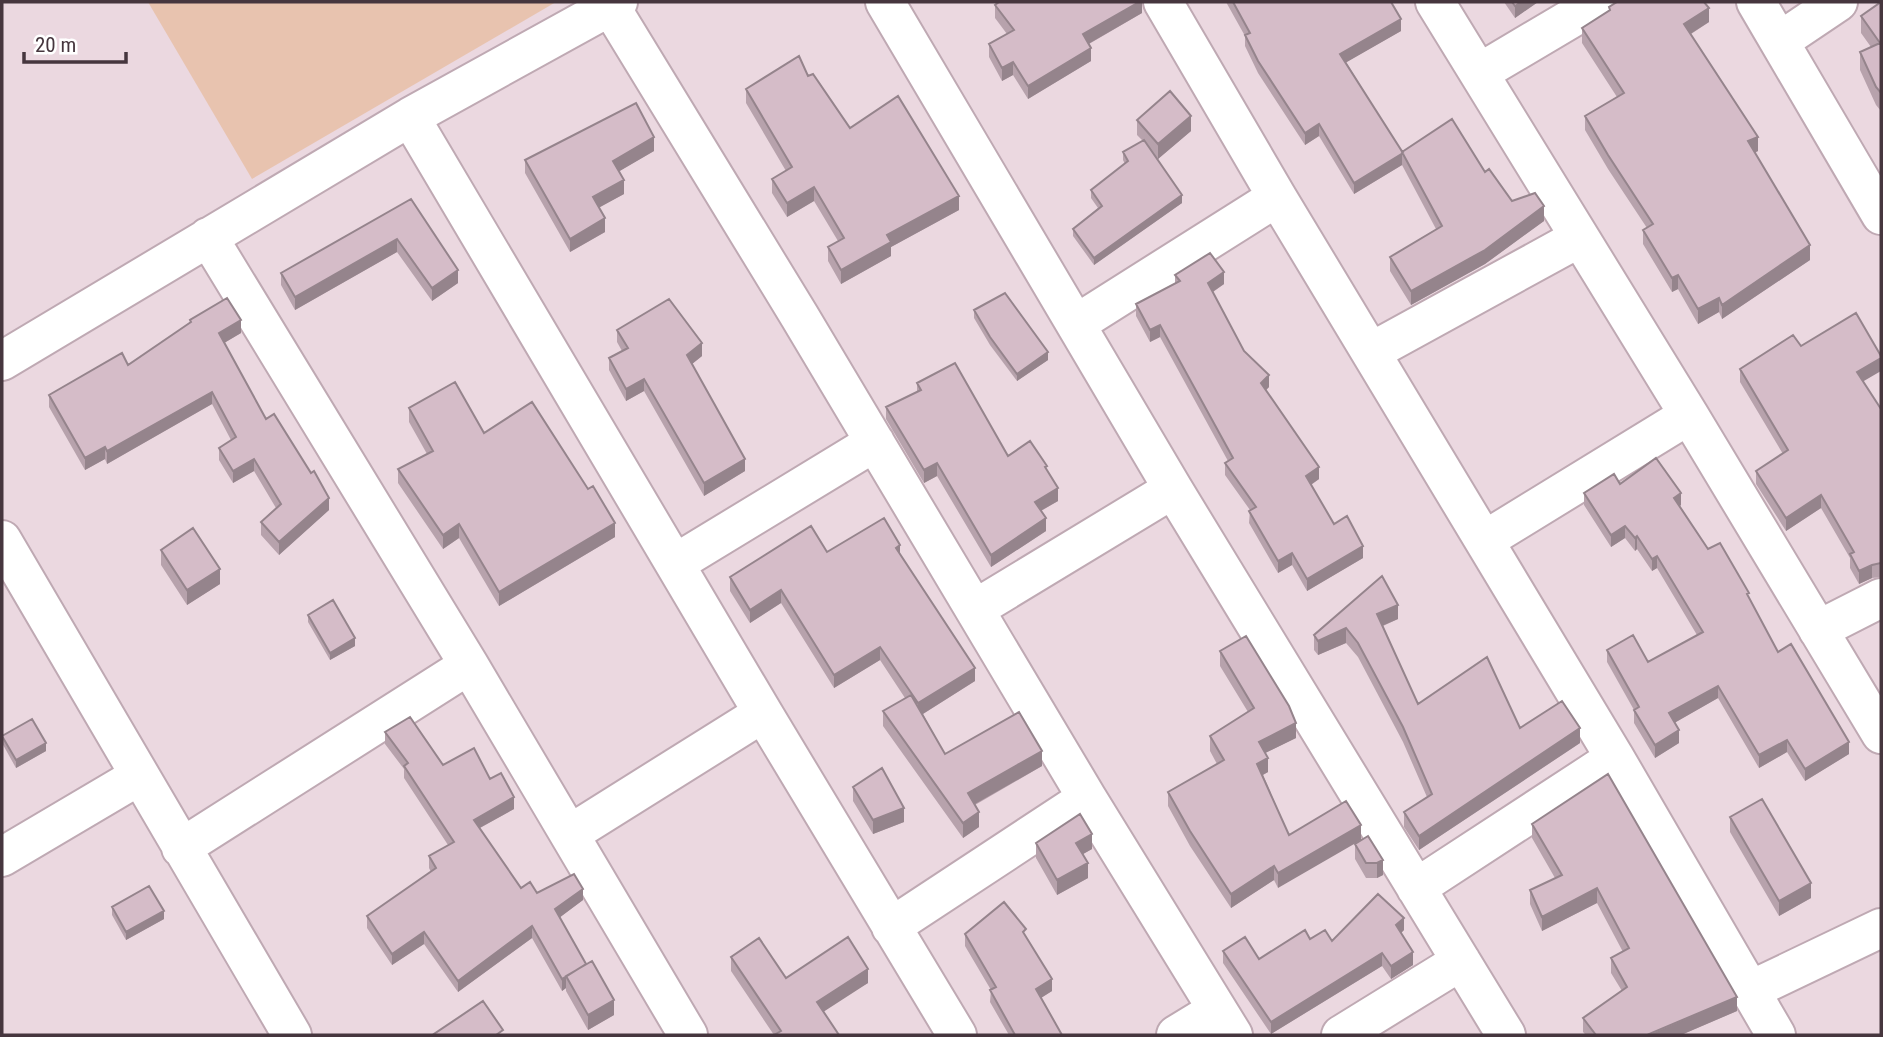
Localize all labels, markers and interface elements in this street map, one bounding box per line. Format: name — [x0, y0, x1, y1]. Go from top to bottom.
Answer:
scale bar — [24, 21, 126, 65]
text: 20 m — [35, 33, 76, 57]

